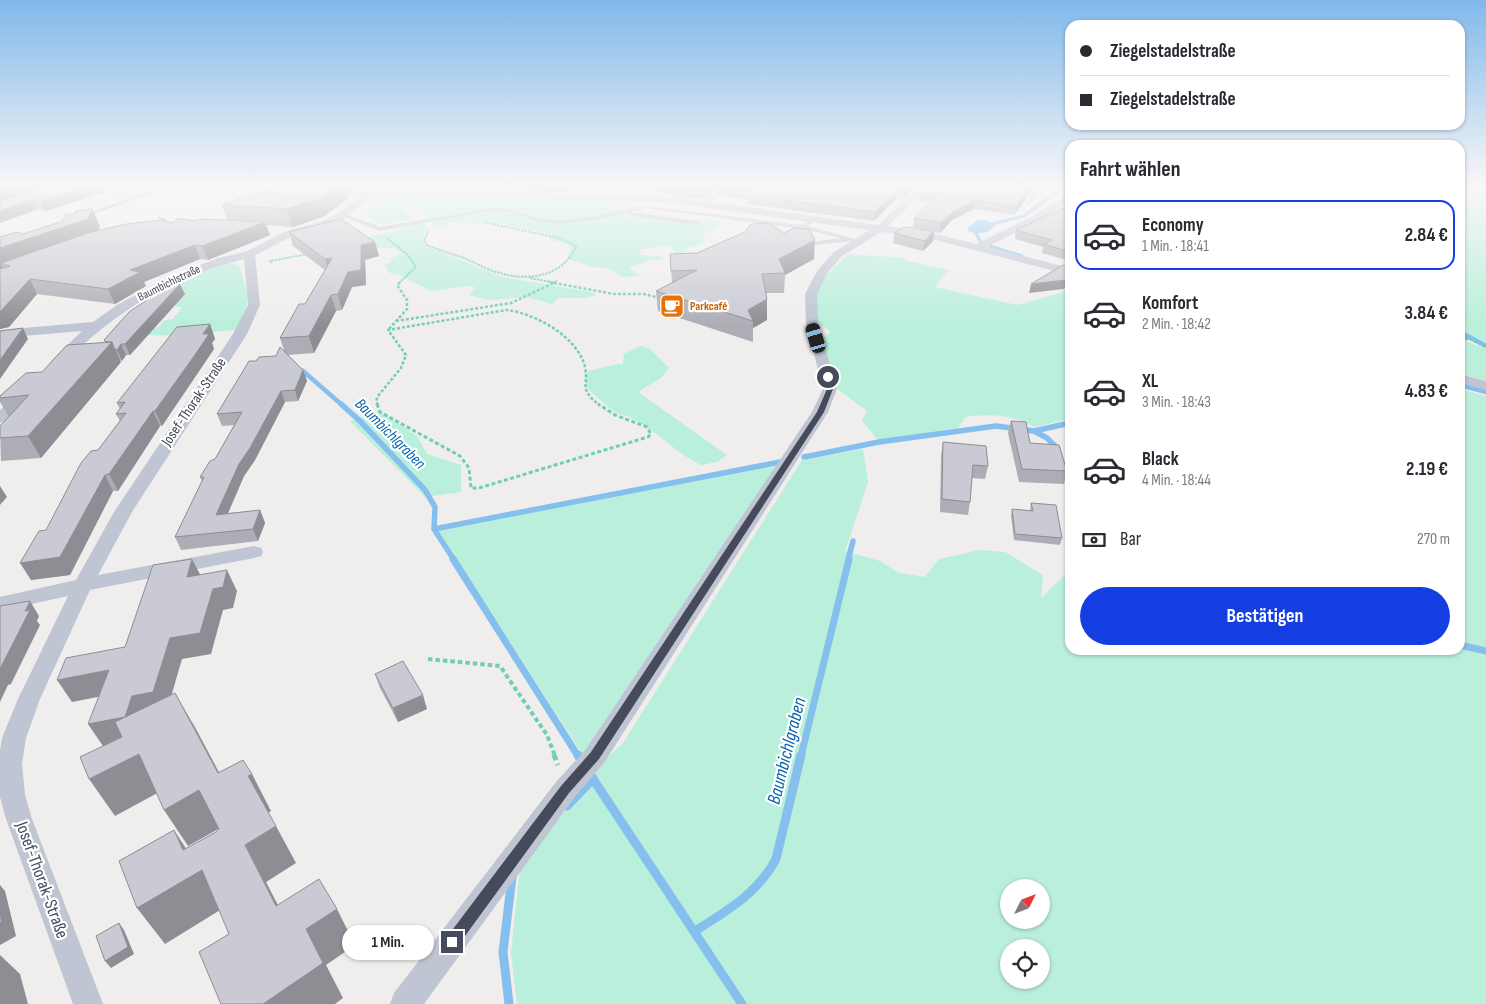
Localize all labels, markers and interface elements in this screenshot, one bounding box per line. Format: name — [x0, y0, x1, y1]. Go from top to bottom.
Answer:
text: Ziegelstadelstraße — [1110, 40, 1236, 63]
text: Ziegelstadelstraße — [1110, 88, 1236, 111]
text: Fahrt wählen — [1080, 156, 1181, 183]
icon: car — [1082, 213, 1127, 258]
text: Economy — [1142, 214, 1204, 237]
text: 2.84 € — [1405, 224, 1448, 247]
text: 1 Min. · 18:41 — [1142, 237, 1209, 256]
street label: Baumbichlstraße — [135, 261, 203, 305]
icon: car — [1082, 291, 1127, 336]
text: Komfort — [1142, 292, 1198, 315]
cafe icon: Parkcafé — [659, 293, 685, 319]
place label: Parkcafé — [690, 299, 727, 314]
text: 3.84 € — [1405, 302, 1448, 325]
text: 2 Min. · 18:42 — [1142, 315, 1211, 334]
car — [804, 321, 827, 355]
street label: Josef-Thorak-Straße — [157, 354, 231, 451]
route start — [817, 366, 839, 388]
icon: car — [1082, 369, 1127, 414]
text: XL — [1142, 370, 1158, 393]
text: 4.83 € — [1405, 380, 1448, 403]
text: 3 Min. · 18:43 — [1142, 393, 1211, 412]
water label: Baumbichlgraben — [351, 395, 429, 473]
icon: car — [1082, 447, 1127, 492]
text: Black — [1142, 448, 1179, 471]
text: 2.19 € — [1406, 458, 1448, 481]
text: 4 Min. · 18:44 — [1142, 471, 1211, 490]
icon: cash — [1080, 526, 1108, 554]
text: Bar — [1120, 528, 1141, 551]
text: 270 m — [1417, 530, 1450, 549]
button: Bestätigen — [1080, 587, 1450, 645]
water label: Baumbichlgraben — [763, 695, 811, 807]
street label: Josef-Thorak-Straße — [11, 818, 73, 941]
north arrow — [1000, 879, 1050, 929]
map controls — [1000, 879, 1050, 989]
callout: 1 Min. — [342, 924, 434, 960]
route end — [441, 931, 463, 953]
text: 1 Min. — [372, 933, 404, 952]
button: locate — [1000, 939, 1050, 989]

